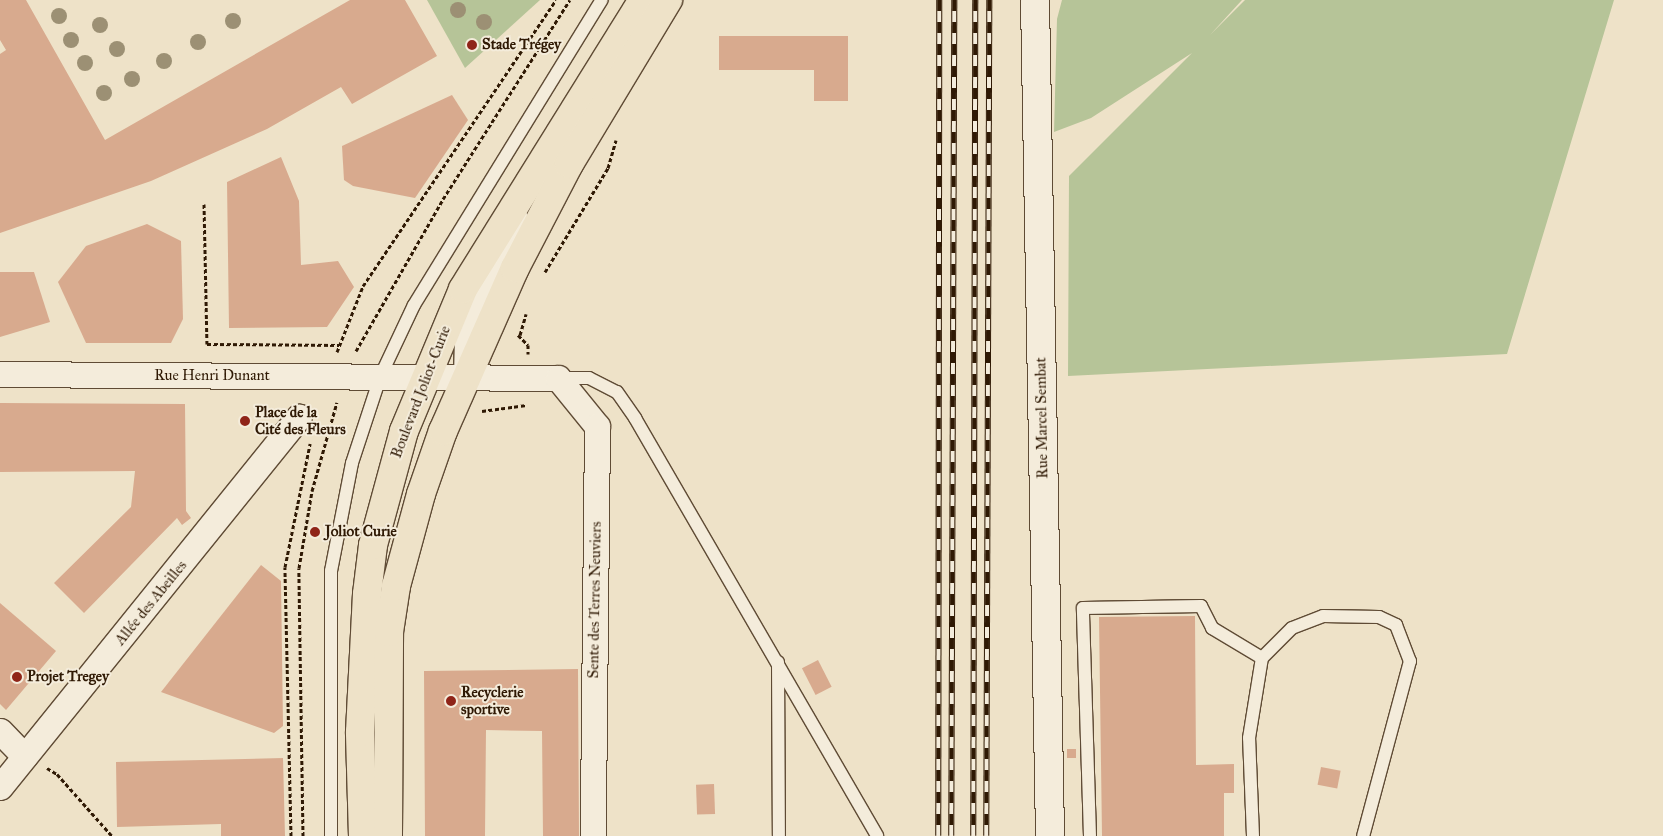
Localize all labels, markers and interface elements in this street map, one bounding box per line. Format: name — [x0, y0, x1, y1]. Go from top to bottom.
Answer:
place label: Stade Trégey — [482, 36, 561, 54]
marker: Stade Trégey — [466, 39, 478, 51]
street label: Boulevard Joliot-Curie — [387, 323, 455, 461]
street label: Rue Marcel Sembat — [1032, 357, 1052, 479]
street label: Rue Henri Dunant — [154, 367, 270, 385]
place label: Place de la Cité des Fleurs — [255, 403, 346, 438]
marker: Place de la Cité des Fleurs — [239, 415, 251, 427]
street label: Sente des Terres Neuviers — [585, 521, 605, 679]
place label: Joliot Curie — [325, 523, 397, 541]
marker: Joliot Curie — [309, 526, 321, 538]
street label: Allée des Abeilles — [111, 557, 191, 649]
place label: Projet Tregey — [27, 668, 109, 686]
marker: Projet Tregey — [11, 671, 23, 683]
place label: Recyclerie sportive — [461, 683, 523, 718]
marker: Recyclerie sportive — [445, 695, 457, 707]

